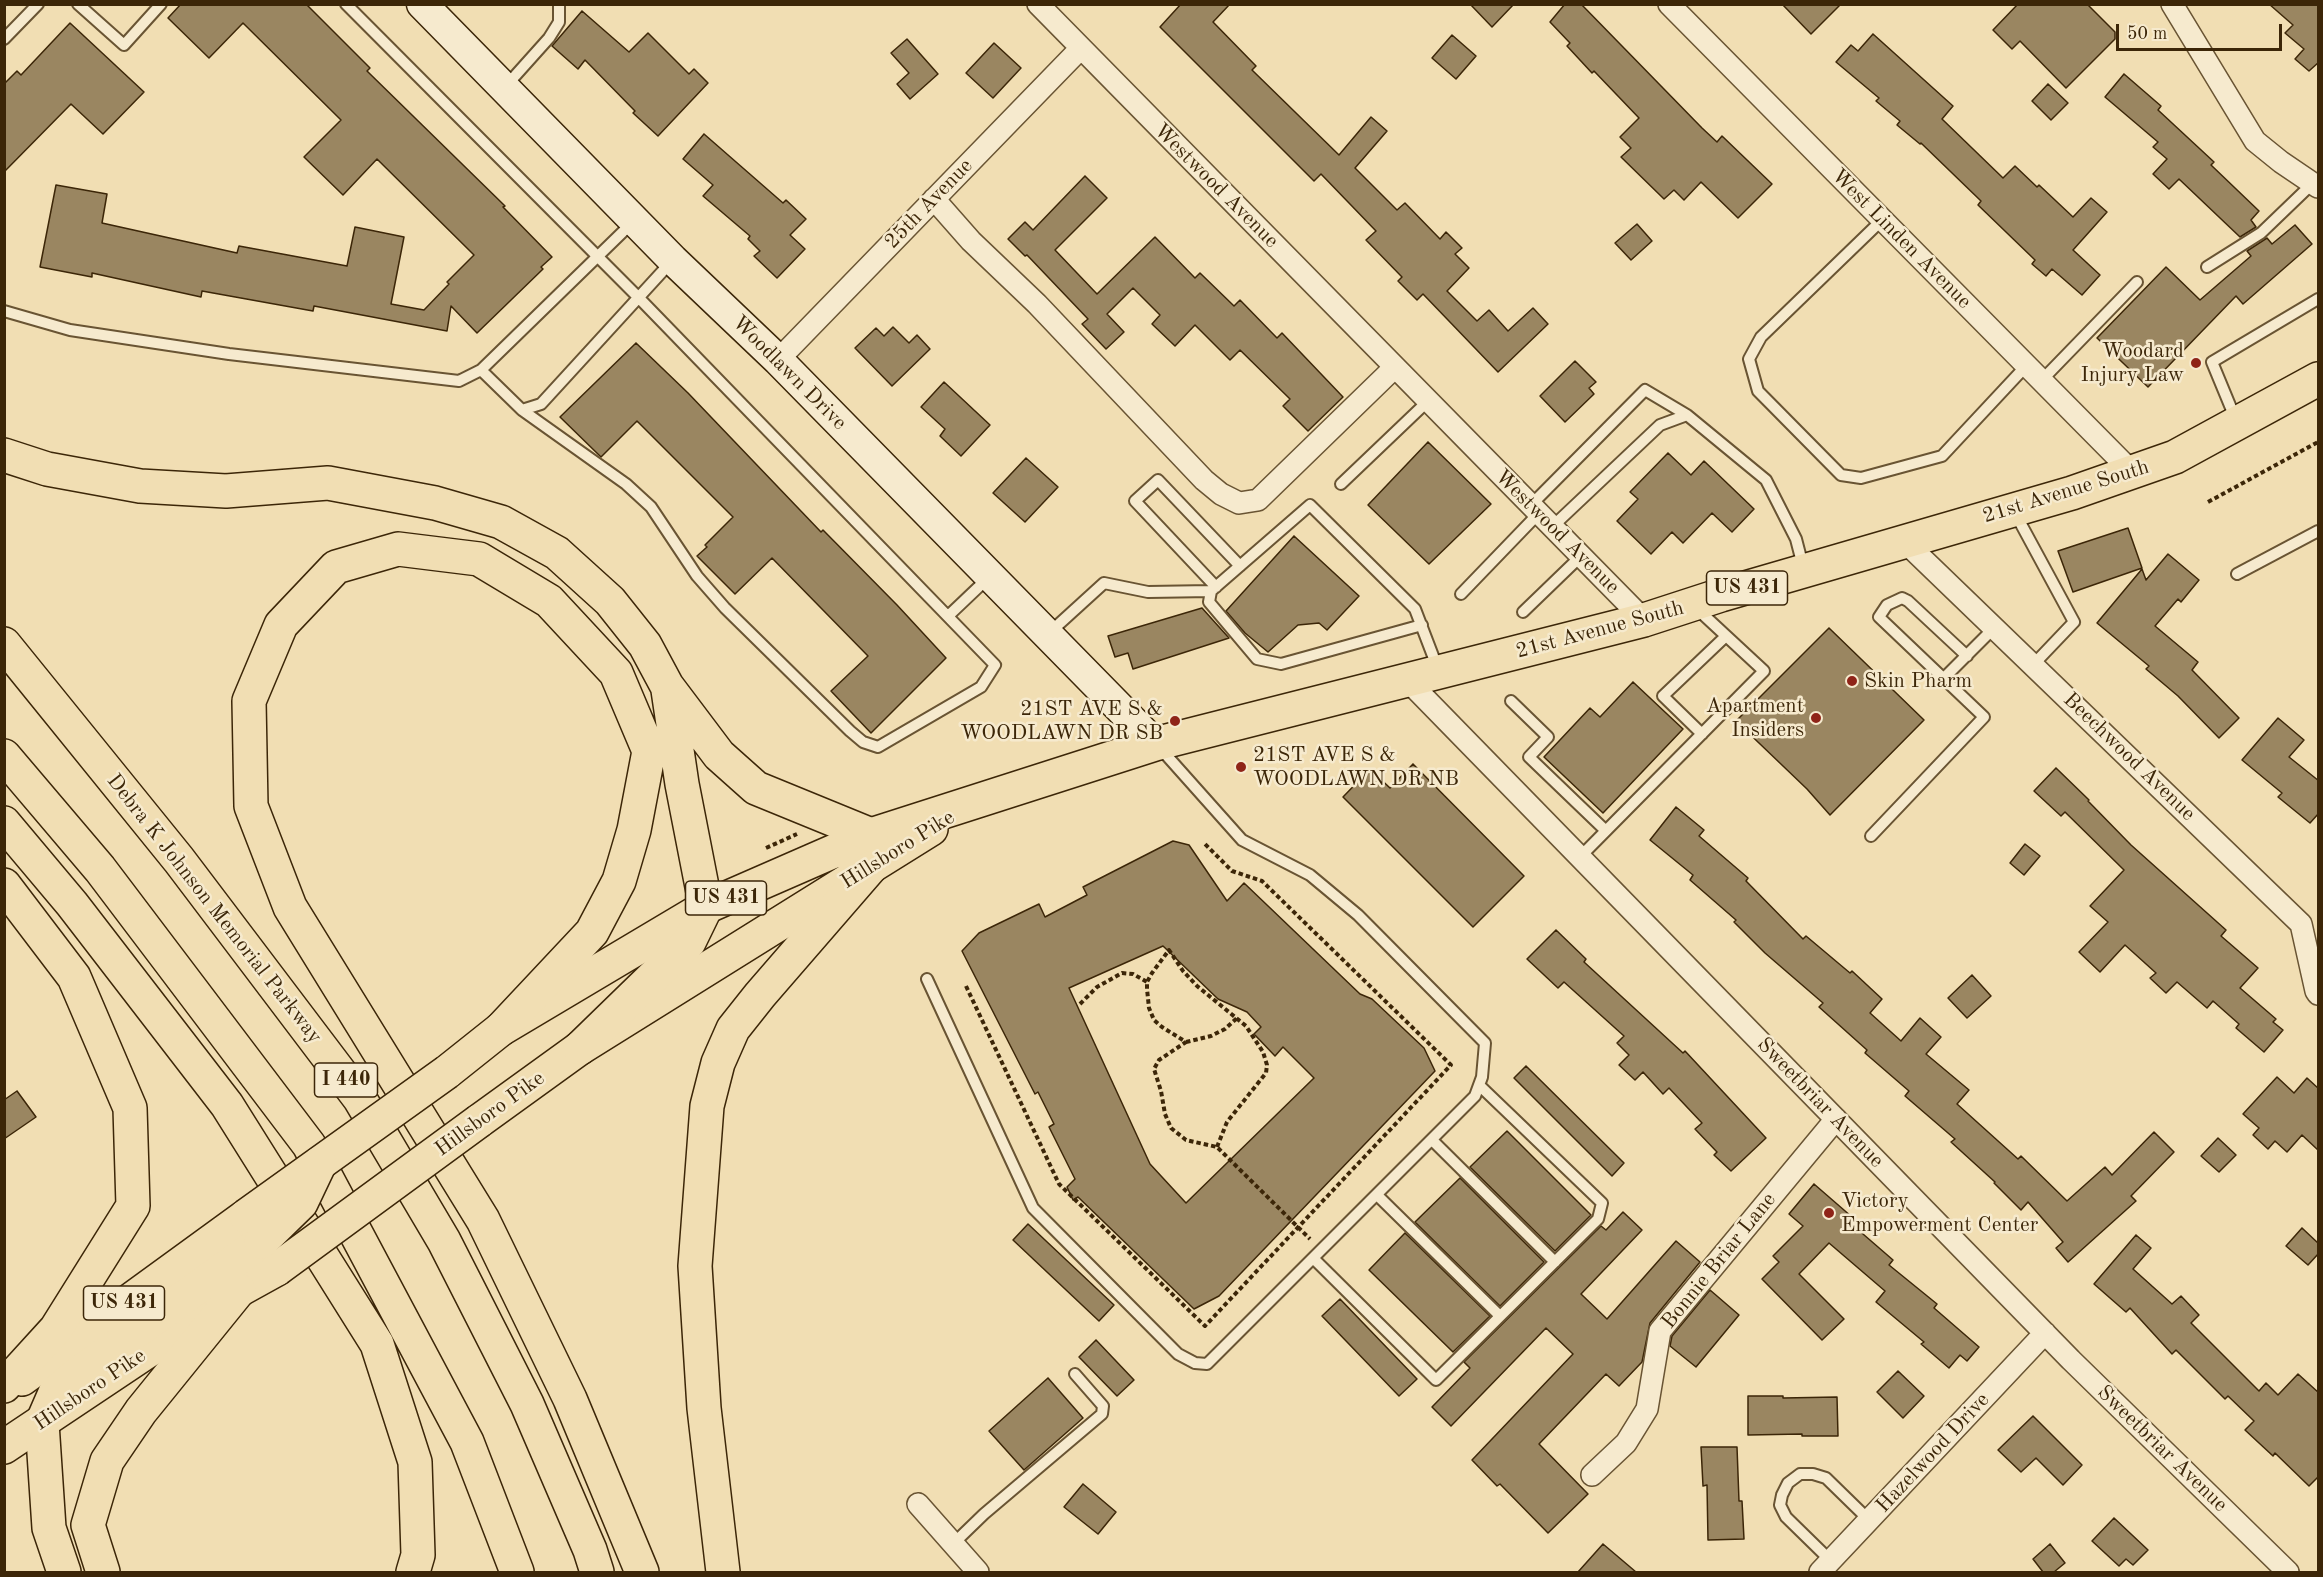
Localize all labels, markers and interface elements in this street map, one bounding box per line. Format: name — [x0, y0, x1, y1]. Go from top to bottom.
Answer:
scale bar — [2119, 12, 2286, 50]
text: 50 m — [2127, 25, 2167, 43]
street label: Westwood Avenue — [1148, 118, 1284, 254]
street label: 25th Avenue — [880, 154, 978, 254]
street label: West Linden Avenue — [1826, 164, 1976, 314]
street label: Woodlawn Drive — [726, 310, 852, 436]
place label: Woodard Injury Law — [2081, 338, 2184, 388]
marker: Woodard Injury Law — [2189, 356, 2203, 370]
street label: 21st Avenue South — [1980, 455, 2152, 529]
street label: Westwood Avenue — [1489, 464, 1625, 600]
road number: US 431 — [1706, 571, 1788, 605]
street label: 21st Avenue South — [1513, 595, 1687, 665]
place label: Skin Pharm — [1864, 668, 1972, 694]
marker: Skin Pharm — [1845, 674, 1859, 688]
street label: Beechwood Avenue — [2058, 687, 2200, 827]
place label: Apartment Insiders — [1706, 693, 1804, 743]
place label: 21ST AVE S & WOODLAWN DR SB — [960, 696, 1163, 746]
marker: Apartment Insiders — [1809, 711, 1823, 725]
marker: 21ST AVE S & WOODLAWN DR SB — [1168, 714, 1182, 728]
place label: 21ST AVE S & WOODLAWN DR NB — [1253, 742, 1459, 792]
marker: 21ST AVE S & WOODLAWN DR NB — [1234, 760, 1248, 774]
street label: Debra K Johnson Memorial Parkway — [101, 769, 327, 1049]
street label: Hillsboro Pike — [837, 805, 959, 895]
road number: US 431 — [686, 881, 766, 915]
street label: Sweetbriar Avenue — [1751, 1033, 1889, 1173]
road number: I 440 — [314, 1063, 378, 1097]
street label: Hillsboro Pike — [430, 1066, 550, 1162]
street label: Bonnie Briar Lane — [1656, 1188, 1782, 1334]
place label: Victory Empowerment Center — [1841, 1188, 2038, 1238]
marker: Victory Empowerment Center — [1822, 1206, 1836, 1220]
road number: US 431 — [84, 1286, 164, 1320]
street label: Hillsboro Pike — [29, 1343, 151, 1437]
street label: Sweetbriar Avenue — [2092, 1380, 2232, 1518]
street label: Hazelwood Drive — [1871, 1388, 1995, 1518]

